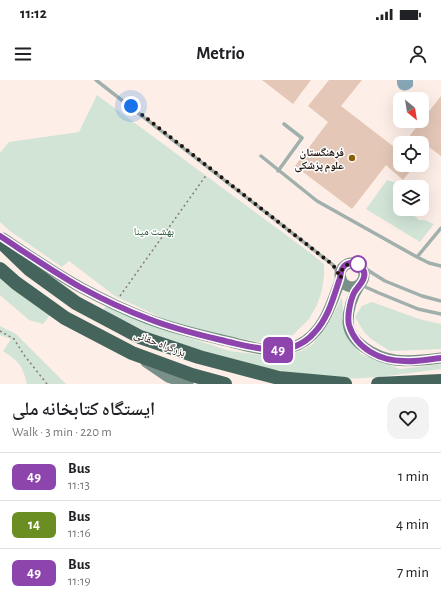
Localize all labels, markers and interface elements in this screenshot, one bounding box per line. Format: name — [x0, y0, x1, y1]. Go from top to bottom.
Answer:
text: 11:12 — [20, 6, 47, 21]
icon: menu — [12, 43, 34, 65]
icon: person — [407, 43, 429, 65]
text: Metrio — [196, 45, 245, 63]
north arrow — [393, 92, 429, 128]
map controls — [393, 92, 429, 216]
your location — [121, 96, 141, 116]
button: locate — [393, 136, 429, 172]
place label: فرهنگستان علوم پزشکی — [295, 147, 344, 173]
marker: فرهنگستان علوم پزشکی — [347, 153, 357, 163]
button: layers — [393, 180, 429, 216]
park label: بهشت مينا — [134, 226, 174, 237]
unlabelled marker — [349, 255, 367, 273]
street label: بزرگراه حقانی — [132, 329, 187, 359]
line badge: 49 — [260, 337, 296, 363]
text: 49 — [271, 343, 285, 357]
button: heart — [387, 397, 429, 439]
text: ایستگاه کتابخانه ملی — [12, 400, 155, 419]
text: Walk · 3 min · 220 m — [12, 426, 112, 439]
text: Bus — [68, 461, 90, 476]
text: 1 min — [398, 469, 429, 484]
text: 49 — [27, 470, 41, 484]
text: 11:13 — [68, 479, 90, 492]
text: Bus — [68, 509, 90, 524]
text: 4 min — [396, 517, 429, 532]
text: 14 — [28, 518, 40, 532]
text: 11:16 — [68, 527, 91, 540]
text: Bus — [68, 557, 90, 572]
text: 7 min — [397, 565, 429, 580]
text: 49 — [27, 566, 41, 580]
text: 11:19 — [68, 575, 91, 588]

